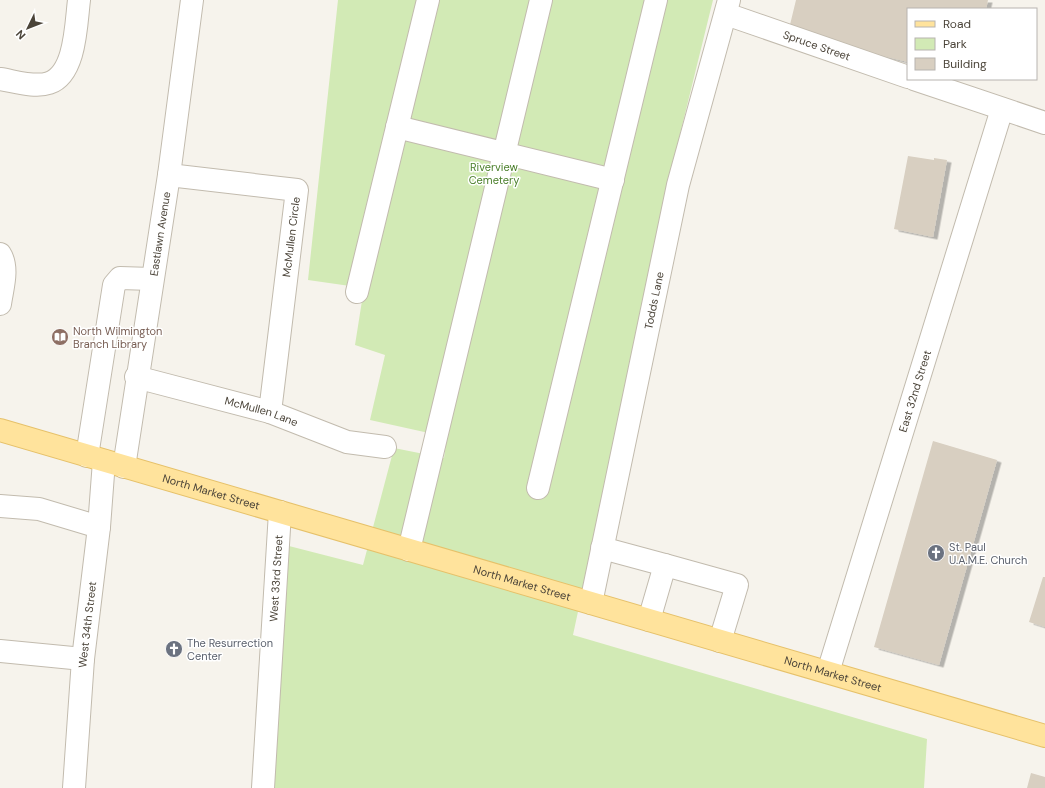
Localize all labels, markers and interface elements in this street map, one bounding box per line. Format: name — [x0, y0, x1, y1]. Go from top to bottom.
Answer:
north arrow — [8, 8, 48, 48]
legend — [907, 8, 1037, 80]
text: Road — [943, 16, 971, 32]
text: N — [13, 27, 29, 43]
street label: Spruce Street — [781, 27, 852, 64]
text: Park — [943, 36, 967, 52]
text: Building — [943, 56, 987, 72]
park label: Riverview Cemetery — [469, 160, 519, 187]
street label: Eastlawn Avenue — [147, 191, 173, 277]
street label: McMullen Circle — [279, 196, 303, 278]
street label: Todds Lane — [641, 270, 667, 330]
place label: North Wilmington Branch Library — [73, 324, 162, 351]
library icon: North Wilmington Branch Library — [50, 327, 70, 347]
street label: East 32nd Street — [896, 348, 934, 434]
street label: McMullen Lane — [223, 393, 300, 429]
street label: North Market Street — [161, 471, 261, 513]
street label: West 33rd Street — [266, 535, 286, 622]
place label: St. Paul U.A.M.E. Church — [949, 540, 1027, 567]
church icon: St. Paul U.A.M.E. Church — [926, 543, 946, 563]
street label: North Market Street — [472, 562, 572, 604]
street label: West 34th Street — [75, 581, 99, 668]
place label: The Resurrection Center — [187, 636, 273, 663]
church icon: The Resurrection Center — [164, 639, 184, 659]
street label: North Market Street — [783, 653, 883, 695]

